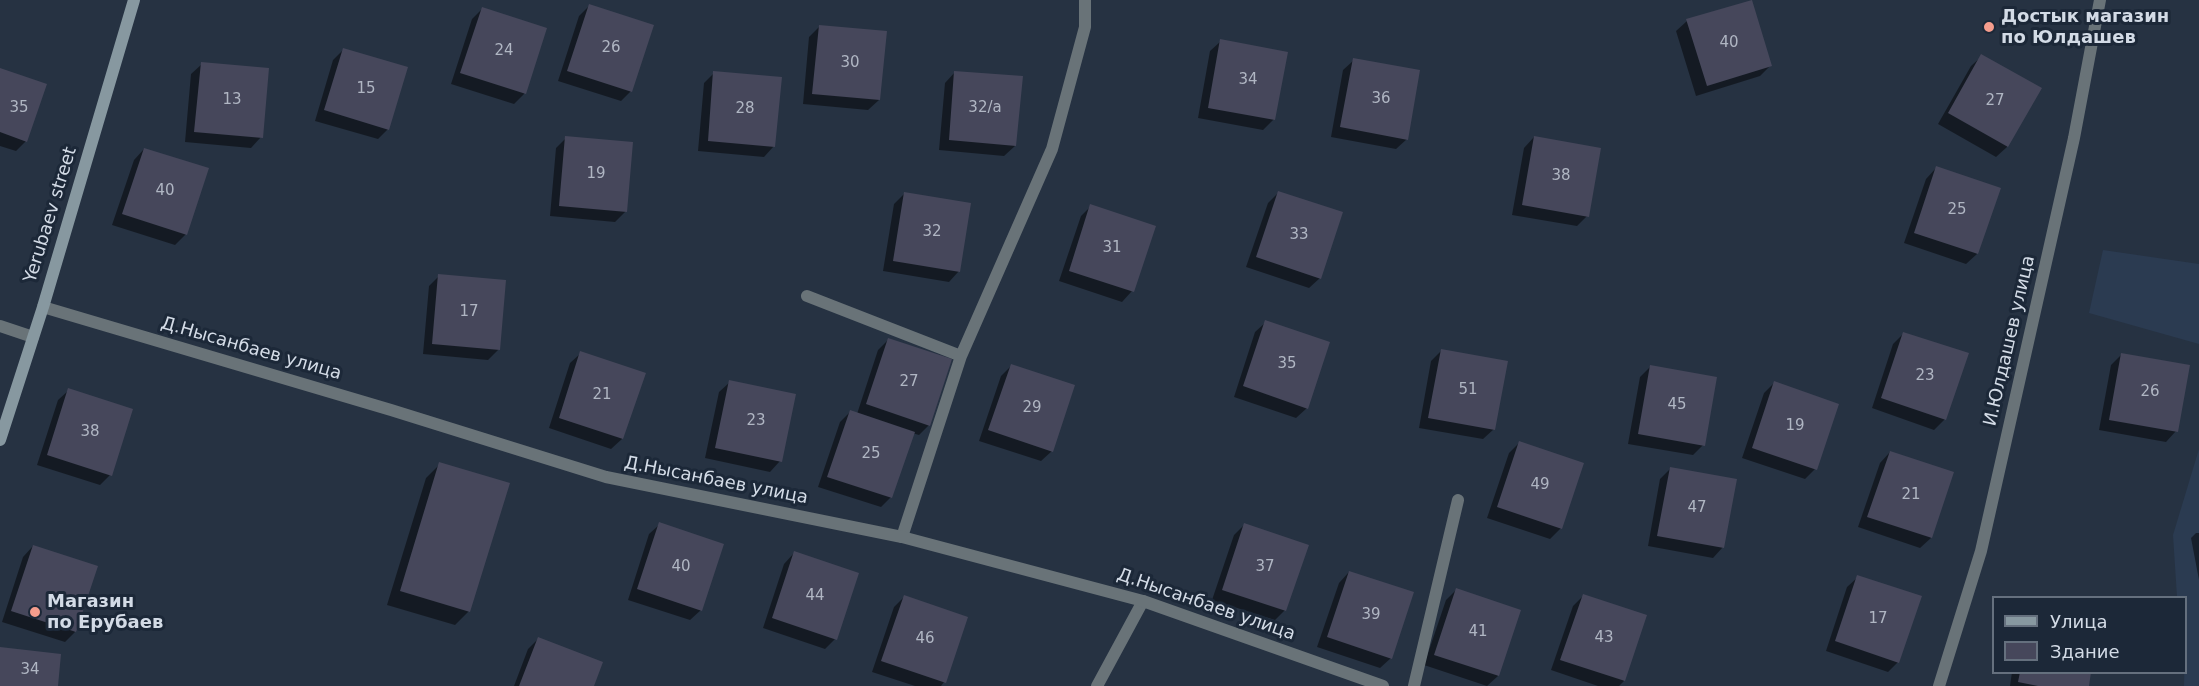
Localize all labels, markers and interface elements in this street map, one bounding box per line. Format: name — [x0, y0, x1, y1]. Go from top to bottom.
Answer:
place label: Достык магазин по Юлдашев — [2001, 6, 2169, 48]
marker: Достык магазин по Юлдашев — [1982, 20, 1996, 34]
house number: 40 — [1719, 34, 1739, 52]
house number: 26 — [601, 39, 621, 57]
house number: 24 — [494, 42, 514, 60]
house number: 30 — [840, 54, 860, 72]
house number: 34 — [1238, 71, 1258, 89]
house number: 15 — [356, 80, 376, 98]
house number: 36 — [1371, 90, 1391, 108]
house number: 13 — [222, 91, 242, 109]
house number: 27 — [1985, 92, 2005, 110]
house number: 35 — [9, 99, 29, 117]
house number: 32/a — [968, 99, 1002, 117]
house number: 28 — [735, 100, 755, 118]
street label: Yerubaev street — [20, 144, 82, 286]
house number: 19 — [586, 165, 606, 183]
house number: 38 — [1551, 167, 1571, 185]
house number: 40 — [155, 182, 175, 200]
house number: 25 — [1947, 201, 1967, 219]
house number: 32 — [922, 223, 942, 241]
house number: 33 — [1289, 226, 1309, 244]
house number: 31 — [1102, 239, 1122, 257]
street label: И.Юлдашев улица — [1980, 254, 2040, 428]
house number: 17 — [459, 303, 479, 321]
street label: Д.Нысанбаев улица — [158, 313, 344, 385]
house number: 35 — [1277, 355, 1297, 373]
house number: 23 — [1915, 367, 1935, 385]
house number: 27 — [899, 373, 919, 391]
house number: 51 — [1458, 381, 1478, 399]
house number: 26 — [2140, 383, 2160, 401]
house number: 21 — [592, 386, 612, 404]
house number: 45 — [1667, 396, 1687, 414]
house number: 29 — [1022, 399, 1042, 417]
house number: 23 — [746, 412, 766, 430]
house number: 19 — [1785, 417, 1805, 435]
house number: 38 — [80, 423, 100, 441]
house number: 25 — [861, 445, 881, 463]
street label: Д.Нысанбаев улица — [622, 453, 810, 509]
house number: 49 — [1530, 476, 1550, 494]
house number: 21 — [1901, 486, 1921, 504]
house number: 47 — [1687, 499, 1707, 517]
house number: 40 — [671, 558, 691, 576]
house number: 37 — [1255, 558, 1275, 576]
street label: Д.Нысанбаев улица — [1114, 564, 1298, 646]
house number: 44 — [805, 587, 825, 605]
place label: Магазин по Ерубаев — [47, 591, 163, 634]
legend — [1992, 596, 2187, 674]
marker: Магазин по Ерубаев — [28, 605, 42, 619]
house number: 39 — [1361, 606, 1381, 624]
house number: 17 — [1868, 610, 1888, 628]
text: Улица — [2050, 611, 2107, 632]
house number: 41 — [1468, 623, 1488, 641]
house number: 43 — [1594, 629, 1614, 647]
house number: 46 — [915, 630, 935, 648]
text: Здание — [2050, 641, 2120, 662]
house number: 34 — [20, 661, 40, 679]

